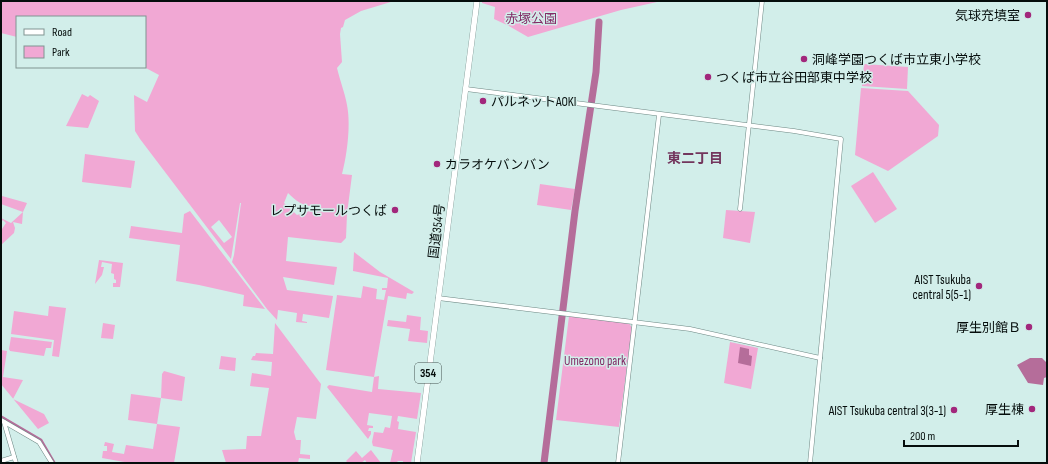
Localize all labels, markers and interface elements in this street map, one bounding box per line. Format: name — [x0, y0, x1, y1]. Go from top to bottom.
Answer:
place label: 気球充填室 — [955, 8, 1020, 24]
marker: 気球充填室 — [1023, 10, 1033, 20]
park label: 赤塚公園 — [505, 11, 557, 27]
legend — [16, 16, 146, 68]
text: Road — [52, 25, 72, 40]
text: Park — [52, 45, 70, 60]
place label: 洞峰学園つくば市立東小学校 — [812, 52, 981, 68]
marker: 洞峰学園つくば市立東小学校 — [799, 54, 809, 64]
place label: つくば市立谷田部東中学校 — [716, 70, 872, 86]
marker: つくば市立谷田部東中学校 — [703, 72, 713, 82]
place label: パルネットAOKI — [491, 94, 576, 110]
marker: パルネットAOKI — [478, 96, 488, 106]
district label: 東二丁目 — [667, 150, 723, 167]
place label: カラオケバンバン — [445, 157, 550, 173]
marker: カラオケバンバン — [432, 159, 442, 169]
place label: レプサモールつくば — [270, 203, 387, 219]
street label: 国道354号 — [426, 203, 448, 259]
marker: レプサモールつくば — [390, 205, 400, 215]
place label: AIST Tsukuba central 5(5-1) — [913, 272, 971, 303]
marker: AIST Tsukuba central 5(5-1) — [974, 281, 984, 291]
place label: 厚生別館Ｂ — [956, 320, 1021, 336]
marker: 厚生別館Ｂ — [1024, 322, 1034, 332]
park label: Umezono park — [564, 353, 626, 369]
road number: 354 — [415, 363, 441, 383]
place label: 厚生棟 — [985, 402, 1024, 418]
place label: AIST Tsukuba central 3(3-1) — [828, 403, 946, 419]
marker: 厚生棟 — [1027, 404, 1037, 414]
marker: AIST Tsukuba central 3(3-1) — [949, 405, 959, 415]
scale bar — [904, 422, 1018, 448]
text: 200 m — [910, 429, 936, 444]

